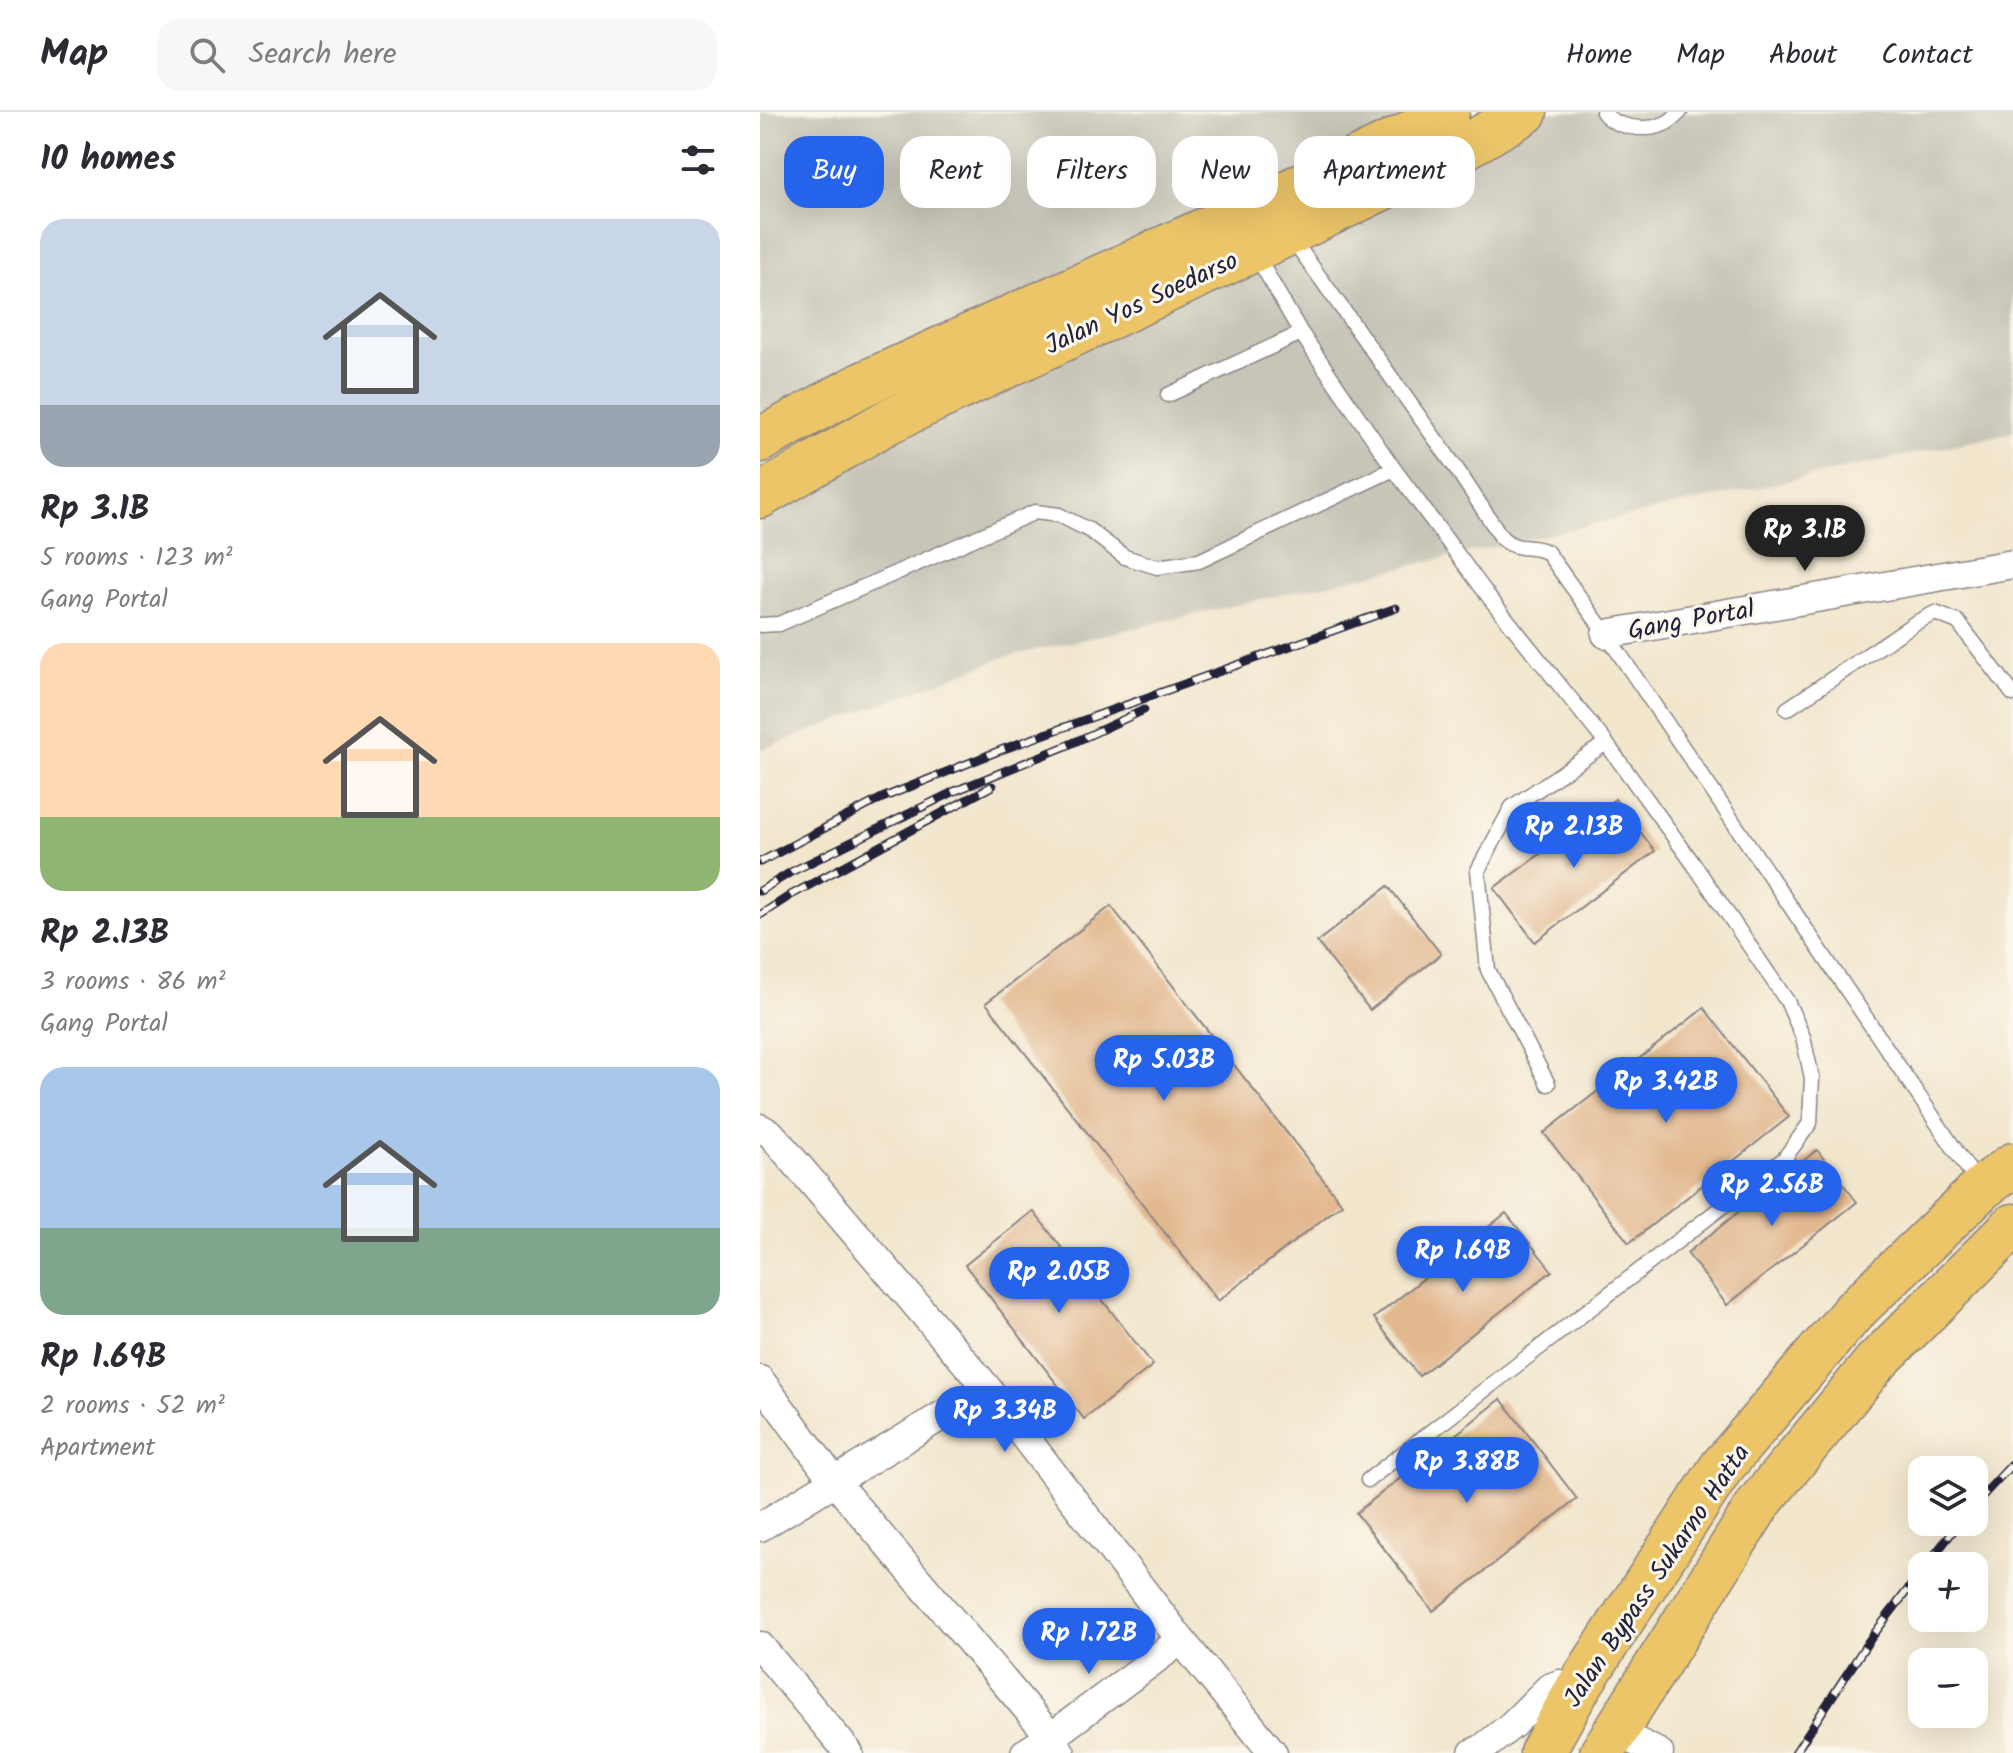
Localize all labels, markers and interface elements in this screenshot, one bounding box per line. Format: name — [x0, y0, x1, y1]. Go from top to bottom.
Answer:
search box — [157, 19, 717, 91]
text: Map — [40, 25, 109, 85]
text: Search here — [249, 31, 396, 79]
icon: search — [185, 33, 229, 77]
text: Home — [1566, 33, 1632, 78]
text: Map — [1676, 33, 1725, 78]
text: About — [1769, 33, 1837, 78]
text: Contact — [1881, 33, 1973, 78]
text: 10 homes — [40, 133, 176, 187]
chip: Buy — [784, 136, 884, 208]
chip: Rent — [900, 136, 1011, 208]
chip: Filters — [1027, 136, 1156, 208]
chip: New — [1172, 136, 1278, 208]
chip: Apartment — [1294, 136, 1475, 208]
icon: filters — [676, 138, 720, 182]
street label: Jalan Yos Soedarso — [1038, 241, 1246, 367]
icon: home — [308, 271, 452, 415]
text: Rp 3.1B — [40, 483, 150, 537]
pin: Rp 3.1B — [1731, 505, 1879, 573]
text: Rp 3.1B — [1763, 510, 1847, 552]
text: 5 rooms · 123 m² — [40, 537, 233, 579]
text: Gang Portal — [40, 579, 168, 621]
street label: Gang Portal — [1625, 589, 1758, 653]
icon: home — [308, 695, 452, 839]
pin: Rp 2.13B — [1491, 802, 1657, 870]
text: Rp 2.13B — [1524, 807, 1624, 849]
text: Rp 2.13B — [40, 907, 170, 961]
text: 3 rooms · 86 m² — [40, 961, 225, 1003]
text: Gang Portal — [40, 1003, 168, 1045]
pin: Rp 5.03B — [1081, 1035, 1247, 1103]
text: Rp 5.03B — [1113, 1040, 1215, 1082]
pin: Rp 3.42B — [1583, 1057, 1749, 1125]
text: Rp 3.42B — [1613, 1062, 1719, 1104]
icon: home — [308, 1119, 452, 1263]
pin: Rp 2.56B — [1689, 1160, 1855, 1228]
text: Rp 2.56B — [1720, 1165, 1824, 1207]
pin: Rp 1.69B — [1380, 1226, 1546, 1294]
text: Rp 1.69B — [1414, 1231, 1512, 1273]
pin: Rp 2.05B — [976, 1247, 1142, 1315]
text: Rp 2.05B — [1007, 1252, 1111, 1294]
text: Rp 1.69B — [40, 1331, 167, 1385]
text: 2 rooms · 52 m² — [40, 1385, 225, 1427]
pin: Rp 3.34B — [922, 1386, 1088, 1454]
text: Rp 3.34B — [953, 1391, 1057, 1433]
text: Apartment — [40, 1427, 155, 1469]
street label: Jalan Bypass Sukarno Hatta — [1553, 1436, 1762, 1717]
pin: Rp 3.88B — [1384, 1437, 1550, 1505]
text: Rp 3.88B — [1414, 1442, 1520, 1484]
map controls — [1908, 1456, 1988, 1728]
button: layers — [1908, 1456, 1988, 1536]
button: + — [1908, 1552, 1988, 1632]
pin: Rp 1.72B — [1006, 1608, 1172, 1676]
text: Rp 1.72B — [1040, 1613, 1138, 1655]
button: − — [1908, 1648, 1988, 1728]

